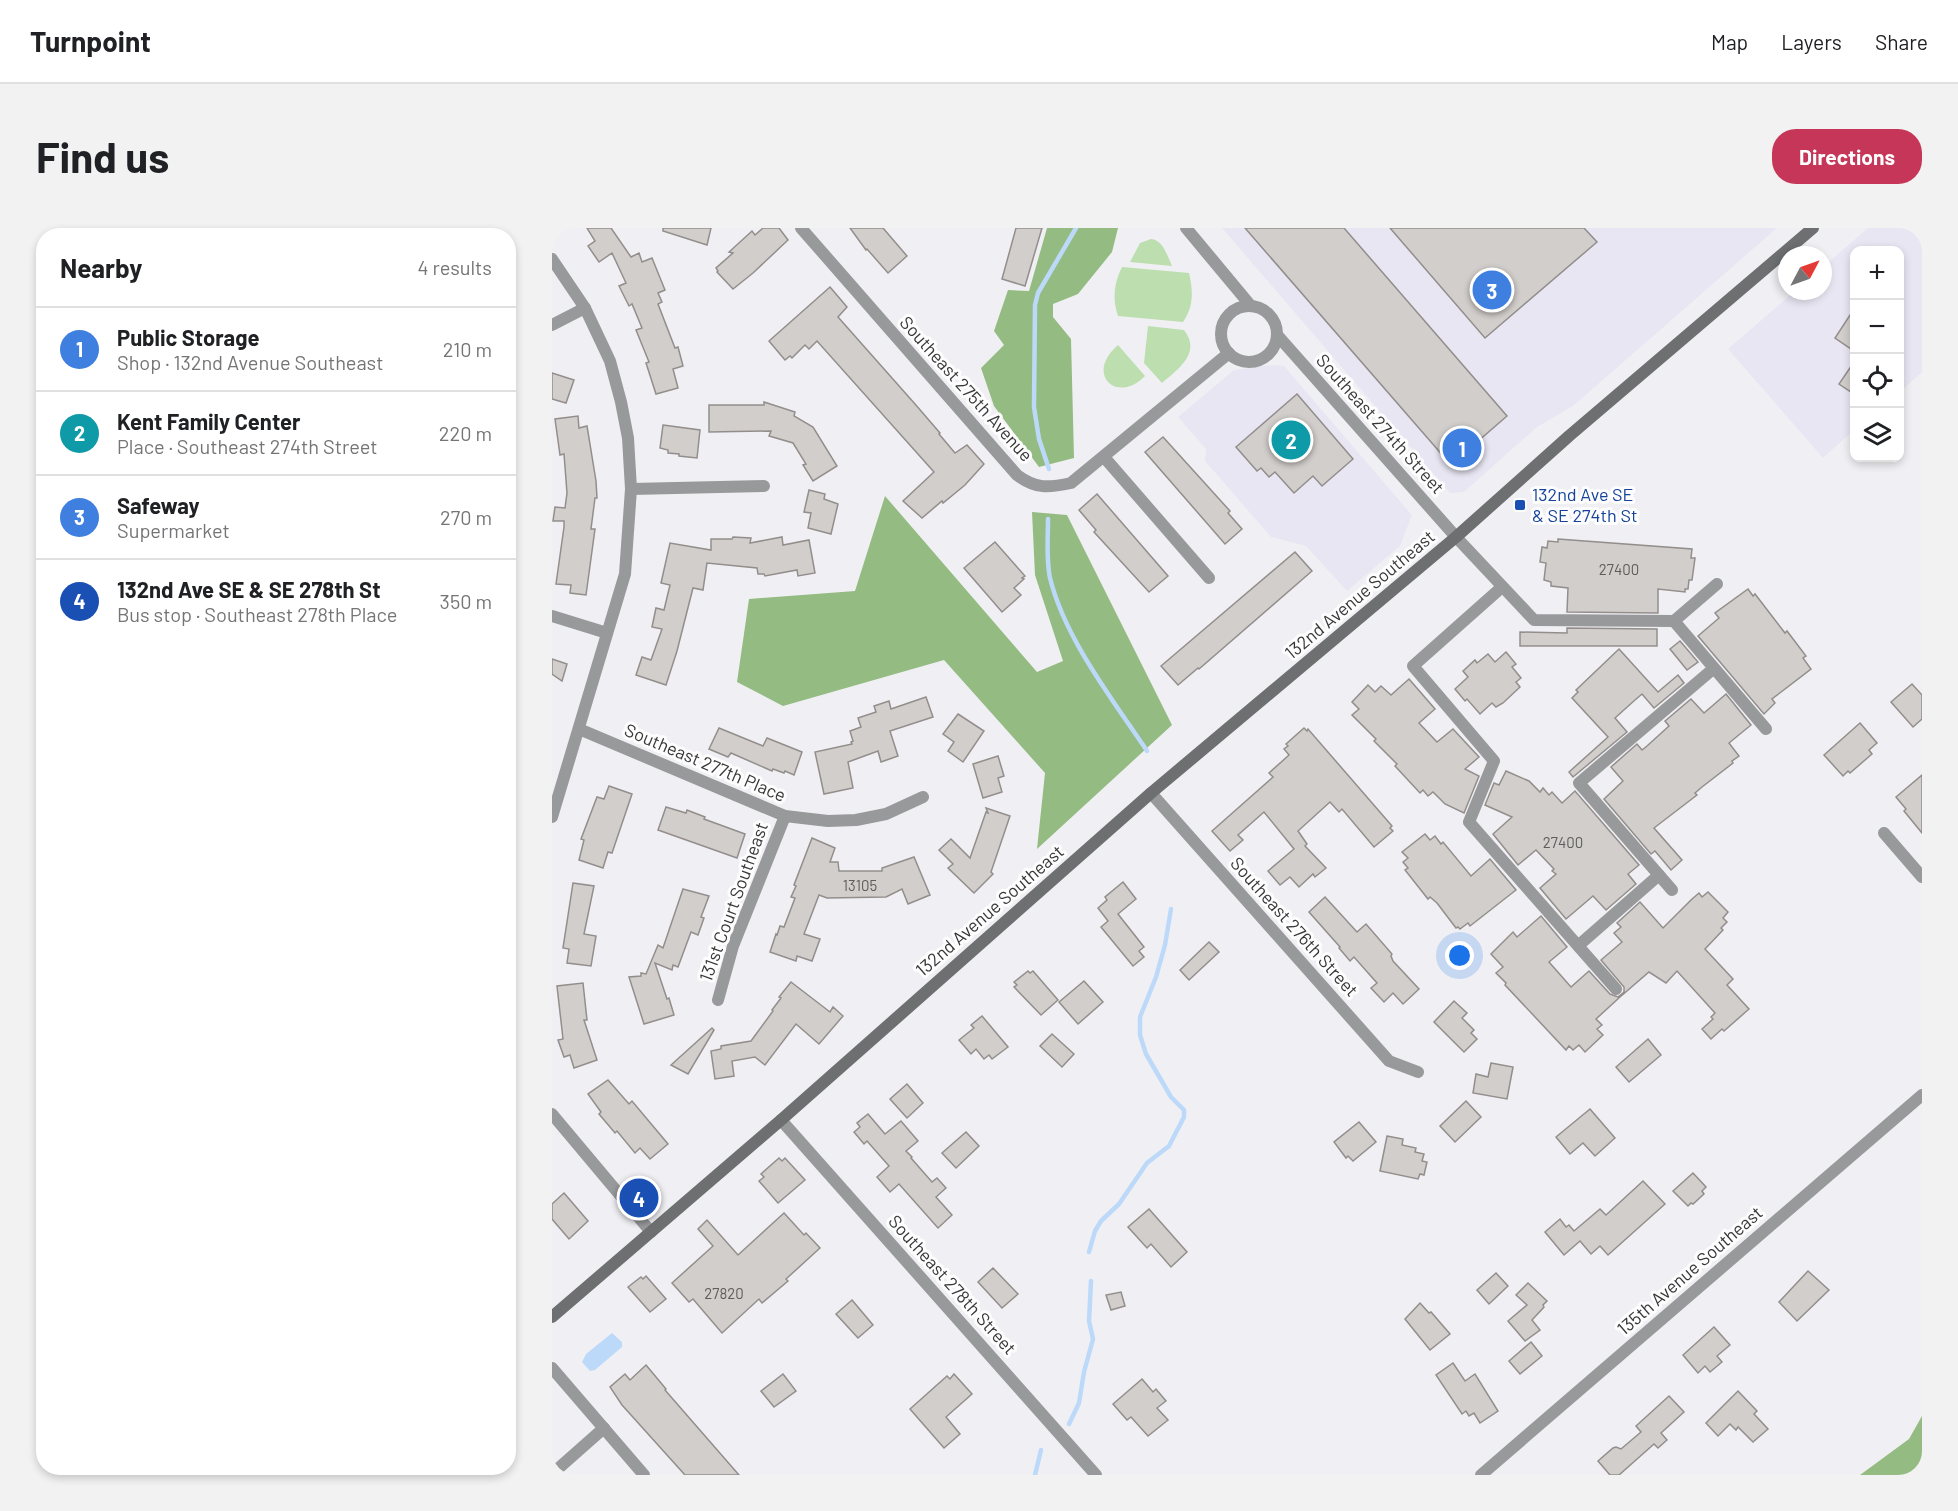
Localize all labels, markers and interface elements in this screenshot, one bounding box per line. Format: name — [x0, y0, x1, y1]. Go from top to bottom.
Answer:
text: Turnpoint — [30, 24, 151, 58]
text: Map — [1711, 29, 1748, 54]
text: Layers — [1781, 29, 1842, 54]
text: Share — [1875, 29, 1928, 54]
button: Directions — [1772, 129, 1922, 184]
text: Find us — [36, 131, 169, 181]
north arrow — [1778, 246, 1832, 300]
map controls — [1850, 246, 1904, 462]
button: + — [1850, 246, 1904, 300]
text: Nearby — [60, 252, 142, 283]
text: 4 results — [417, 255, 492, 279]
pin: 3 — [1472, 268, 1512, 312]
button: − — [1850, 300, 1904, 354]
street label: Southeast 275th Avenue — [896, 311, 1038, 466]
text: Public Storage — [117, 324, 259, 350]
text: 1 — [76, 337, 83, 361]
text: 210 m — [443, 337, 492, 361]
street label: Southeast 274th Street — [1312, 349, 1449, 498]
text: Shop · 132nd Avenue Southeast — [117, 350, 383, 374]
button: locate — [1850, 354, 1904, 408]
text: Kent Family Center — [117, 408, 301, 434]
button: layers — [1850, 408, 1904, 462]
pin: 2 — [1272, 418, 1310, 462]
text: 2 — [74, 421, 85, 445]
text: 220 m — [439, 421, 492, 445]
pin: 1 — [1442, 426, 1482, 470]
text: Place · Southeast 274th Street — [117, 434, 378, 458]
place label: 132nd Ave SE & SE 274th St — [1532, 483, 1637, 526]
text: Safeway — [117, 492, 200, 518]
marker: 132nd Ave SE & SE 274th St — [1513, 498, 1527, 512]
text: 3 — [74, 505, 85, 529]
text: 270 m — [440, 505, 492, 529]
text: Supermarket — [117, 518, 230, 542]
street label: 132nd Avenue Southeast — [1280, 525, 1439, 663]
house number: 27400 — [1599, 560, 1639, 578]
text: 132nd Ave SE & SE 278th St — [117, 576, 381, 602]
text: 4 — [73, 589, 86, 613]
text: 350 m — [440, 589, 492, 613]
text: Bus stop · Southeast 278th Place — [117, 602, 398, 626]
street label: Southeast 277th Place — [621, 718, 789, 806]
street label: 131st Court Southeast — [694, 819, 772, 984]
house number: 27400 — [1543, 833, 1583, 851]
street label: 132nd Avenue Southeast — [911, 840, 1068, 981]
street label: Southeast 276th Street — [1226, 852, 1363, 1001]
house number: 13105 — [843, 876, 877, 894]
your location — [1445, 941, 1474, 970]
pin: 4 — [620, 1176, 658, 1220]
street label: 135th Avenue Southeast — [1612, 1201, 1767, 1339]
street label: Southeast 278th Street — [884, 1210, 1021, 1359]
house number: 27820 — [704, 1284, 744, 1302]

